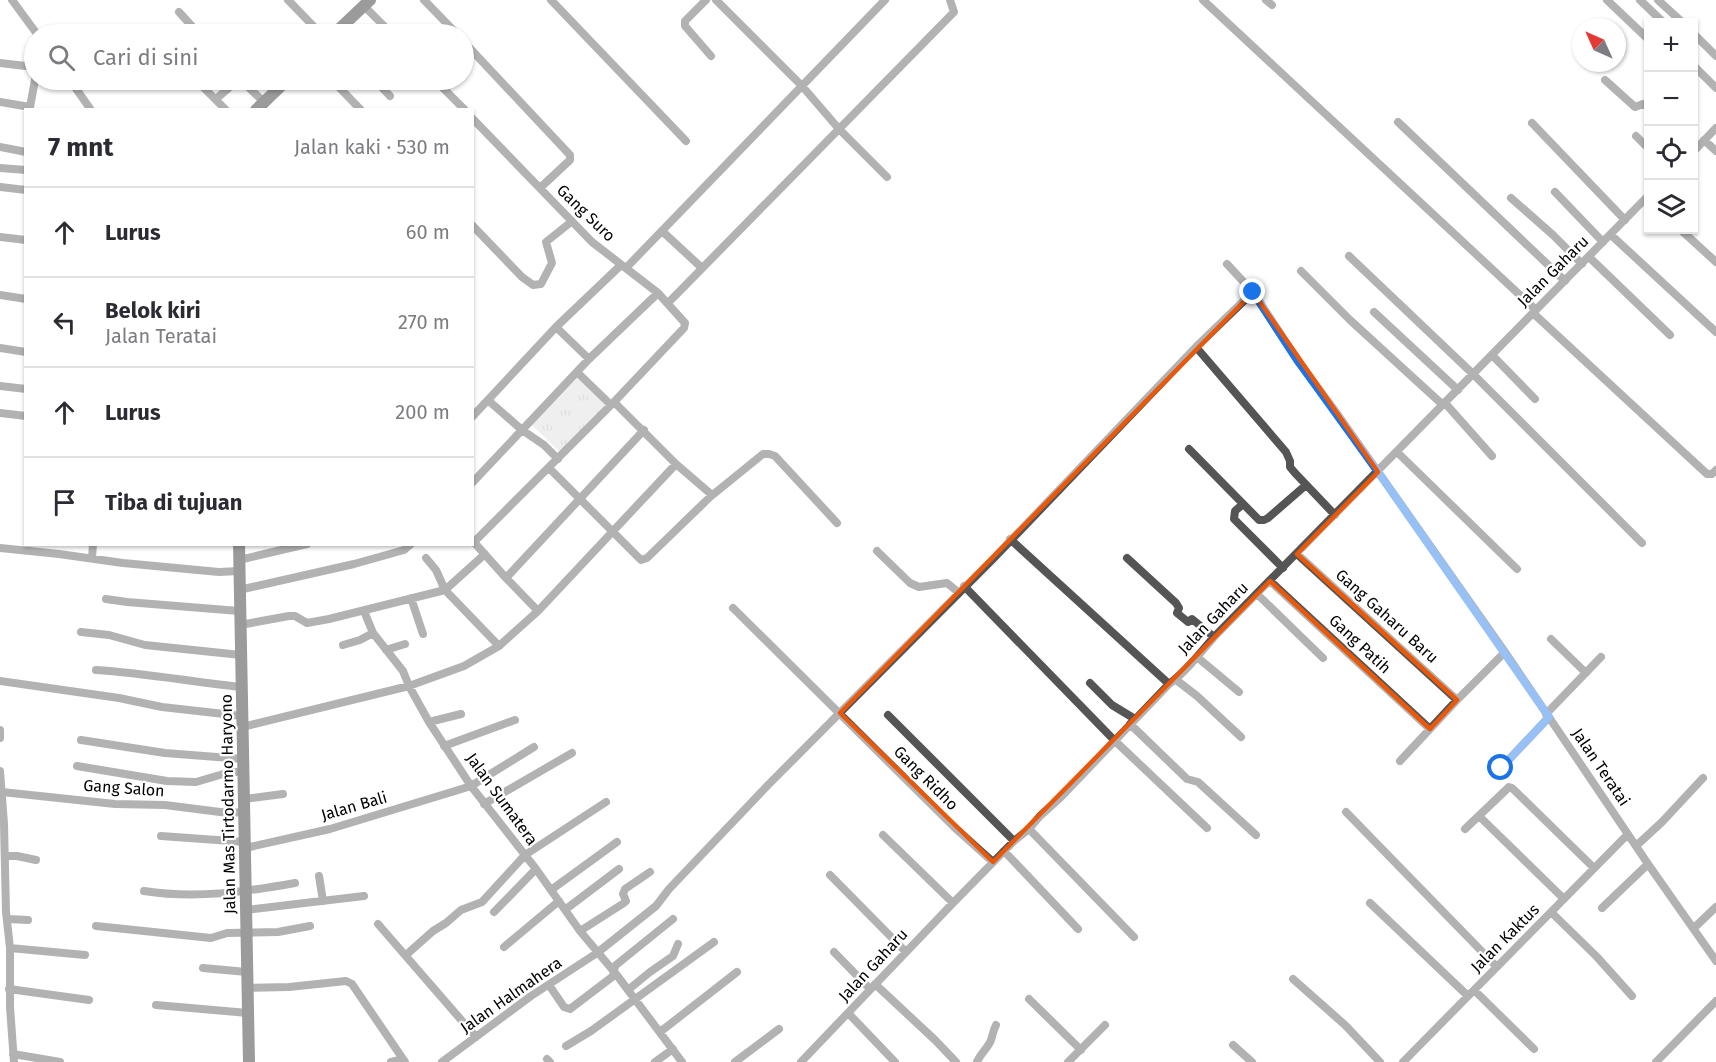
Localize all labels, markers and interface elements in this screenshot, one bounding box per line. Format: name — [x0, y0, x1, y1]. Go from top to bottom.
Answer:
north arrow — [1572, 18, 1626, 72]
map controls — [1644, 18, 1698, 234]
button: + — [1644, 18, 1698, 72]
search box — [24, 24, 474, 90]
icon: search — [45, 41, 78, 74]
text: Cari di sini — [93, 44, 198, 71]
button: − — [1644, 72, 1698, 126]
button: locate — [1644, 126, 1698, 180]
text: 7 mnt — [48, 132, 113, 163]
text: Jalan kaki · 530 m — [294, 135, 450, 159]
button: layers — [1644, 180, 1698, 234]
street label: Gang Suro — [553, 181, 619, 245]
icon: ahead — [48, 216, 81, 249]
text: Lurus — [105, 219, 161, 246]
text: 60 m — [406, 220, 450, 244]
street label: Jalan Gaharu — [1513, 231, 1593, 311]
route end — [1239, 278, 1265, 304]
text: Belok kiri — [105, 297, 201, 324]
icon: left — [48, 306, 81, 339]
text: 270 m — [398, 310, 450, 334]
text: Jalan Teratai — [105, 324, 217, 348]
icon: ahead — [48, 396, 81, 429]
text: Lurus — [105, 399, 161, 426]
text: 200 m — [395, 400, 450, 424]
icon: arrive — [48, 486, 81, 519]
text: Tiba di tujuan — [105, 489, 242, 516]
street label: Gang Gaharu Baru — [1332, 565, 1442, 667]
street label: Jalan Gaharu — [1174, 578, 1252, 658]
street label: Gang Patih — [1325, 611, 1395, 677]
street label: Jalan Mas Tirtodarmo Haryono — [217, 694, 239, 914]
street label: Jalan Teratai — [1568, 725, 1634, 809]
street label: Gang Ridho — [890, 742, 962, 814]
street label: Jalan Sumatera — [462, 749, 542, 849]
route start — [1487, 754, 1513, 780]
street label: Gang Salon — [83, 776, 165, 800]
street label: Jalan Bali — [319, 788, 389, 824]
street label: Jalan Kaktus — [1467, 900, 1543, 976]
street label: Jalan Gaharu — [834, 925, 912, 1005]
street label: Jalan Halmahera — [457, 953, 565, 1037]

